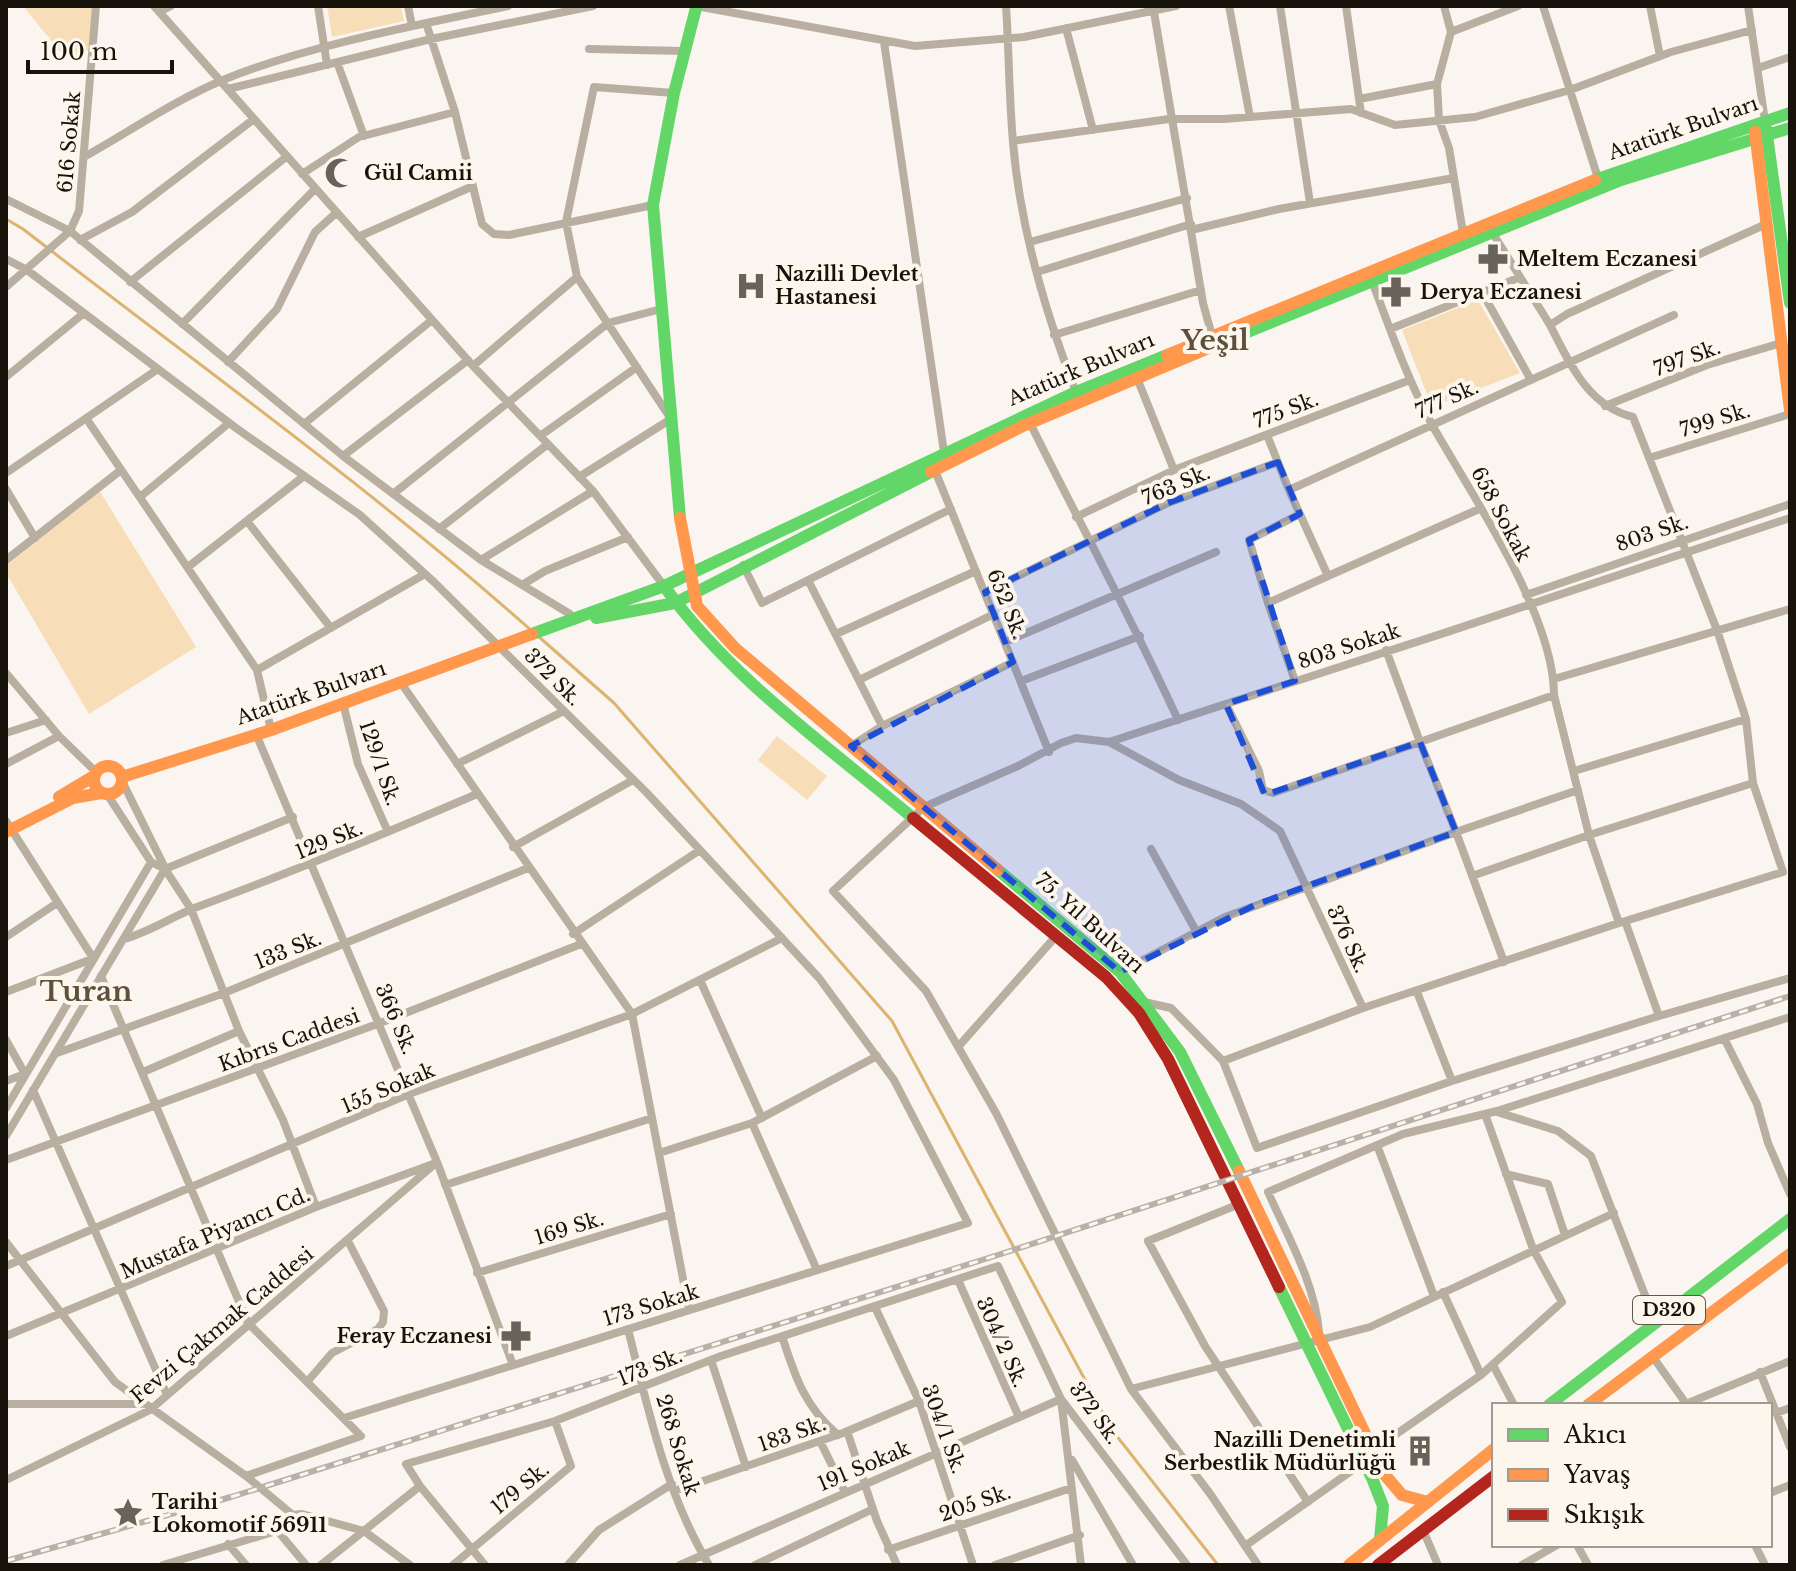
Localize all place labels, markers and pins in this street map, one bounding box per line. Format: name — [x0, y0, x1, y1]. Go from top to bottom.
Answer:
mosque icon: Gül Camii — [323, 156, 357, 190]
place label: Gül Camii — [364, 161, 473, 185]
pharmacy icon: Meltem Eczanesi — [1476, 242, 1510, 276]
place label: Meltem Eczanesi — [1517, 247, 1697, 271]
place label: Nazilli Devlet Hastanesi — [775, 262, 919, 309]
hospital icon: Nazilli Devlet Hastanesi — [734, 269, 768, 303]
pharmacy icon: Derya Eczanesi — [1379, 275, 1413, 309]
place label: Derya Eczanesi — [1420, 280, 1582, 304]
pharmacy icon: Feray Eczanesi — [499, 1319, 533, 1353]
place label: Feray Eczanesi — [337, 1324, 492, 1348]
place label: Nazilli Denetimli Serbestlik Müdürlüğü — [1164, 1428, 1396, 1475]
building icon: Nazilli Denetimli Serbestlik Müdürlüğü — [1403, 1434, 1437, 1468]
place label: Tarihi Lokomotif 56911 — [152, 1490, 327, 1537]
place icon: Tarihi Lokomotif 56911 — [111, 1496, 145, 1530]

